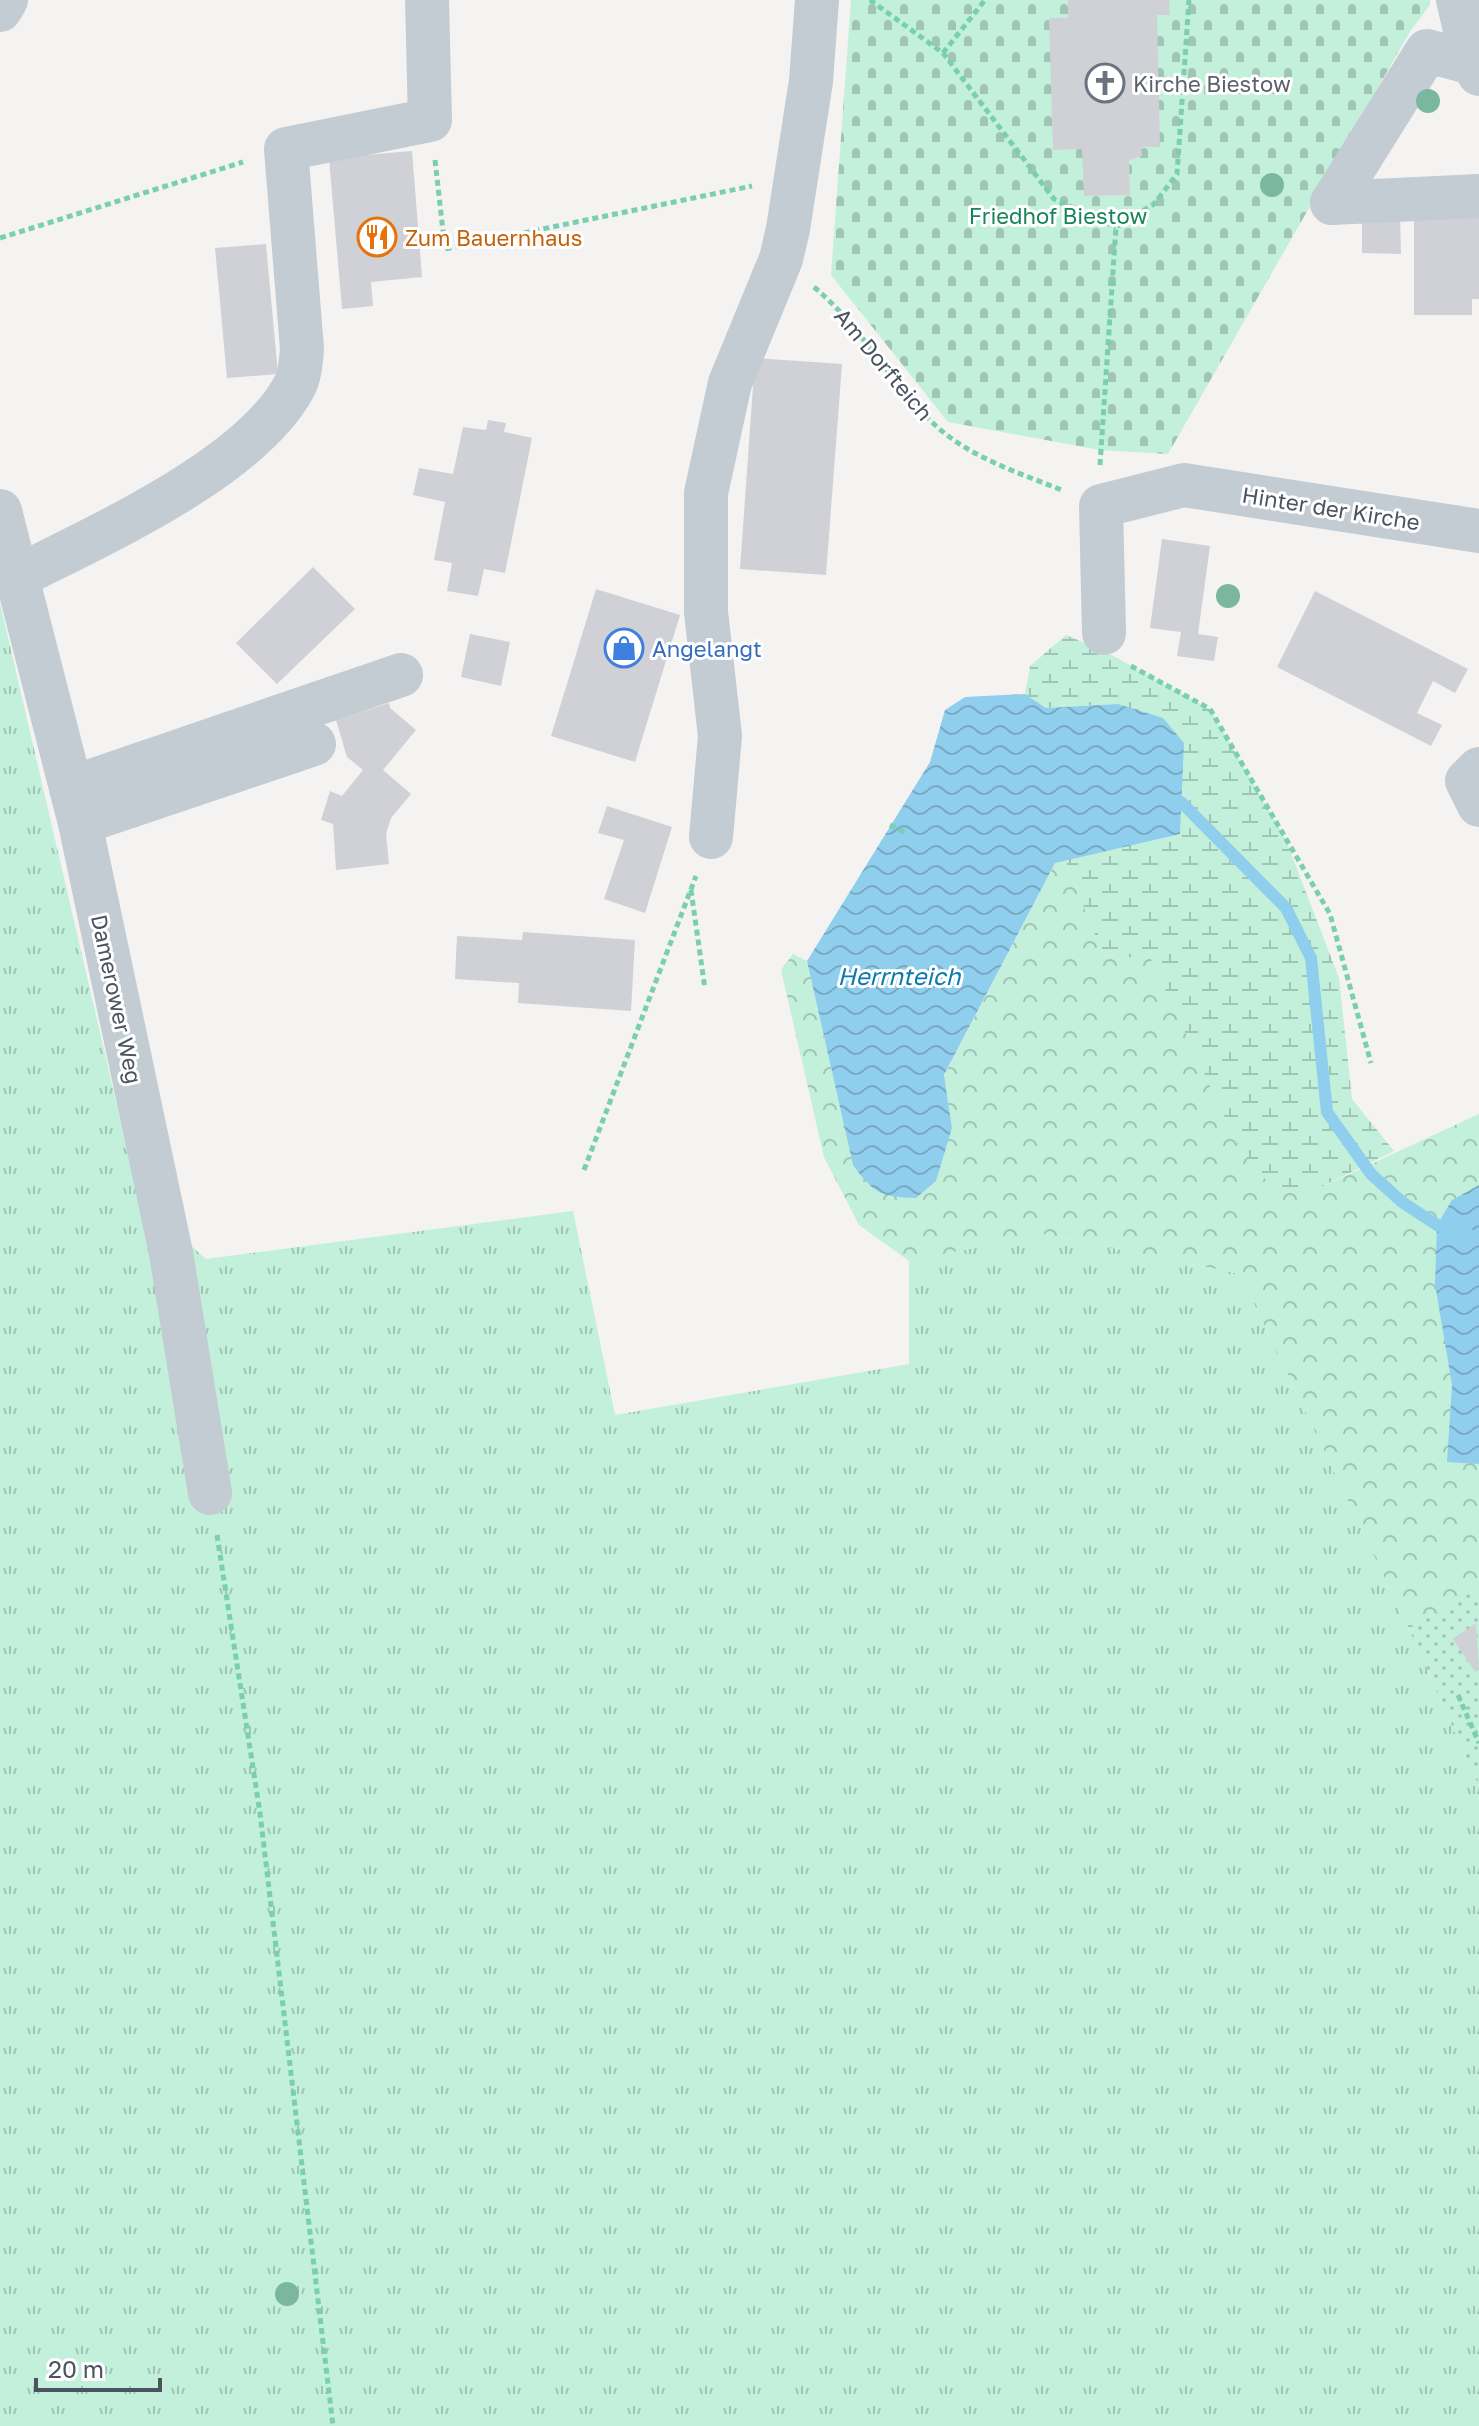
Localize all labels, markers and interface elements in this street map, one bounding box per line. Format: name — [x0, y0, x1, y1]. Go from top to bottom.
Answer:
church icon: Kirche Biestow — [1084, 62, 1126, 104]
place label: Kirche Biestow — [1133, 70, 1291, 97]
park label: Friedhof Biestow — [969, 202, 1147, 229]
restaurant icon: Zum Bauernhaus — [356, 216, 398, 258]
place label: Zum Bauernhaus — [405, 224, 582, 251]
street label: Am Dorfteich — [829, 302, 939, 426]
street label: Hinter der Kirche — [1240, 481, 1422, 535]
shop icon: Angelangt — [603, 627, 645, 669]
place label: Angelangt — [652, 635, 762, 662]
street label: Damerower Weg — [86, 912, 148, 1086]
water label: Herrnteich — [837, 961, 962, 990]
scale bar — [36, 2342, 160, 2392]
text: 20 m — [48, 2354, 104, 2383]

